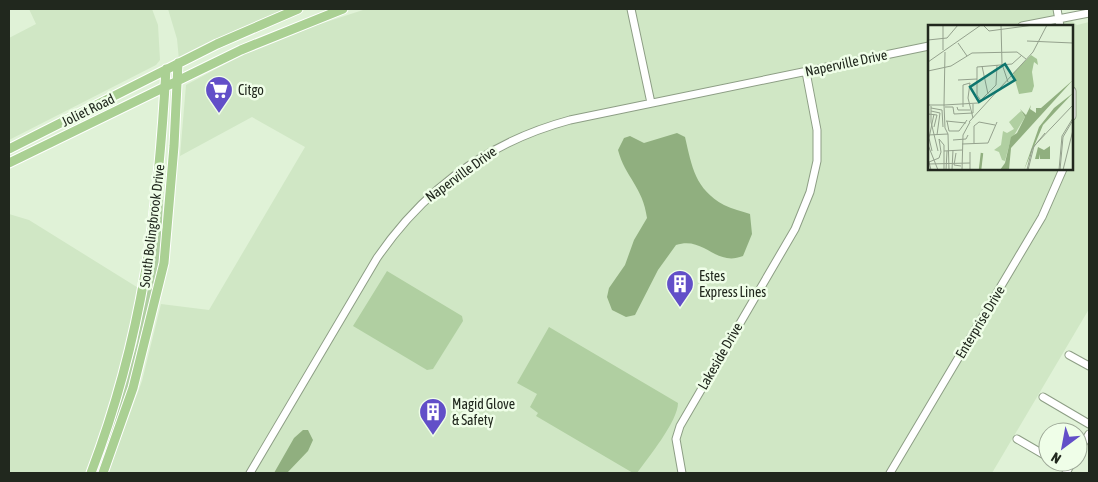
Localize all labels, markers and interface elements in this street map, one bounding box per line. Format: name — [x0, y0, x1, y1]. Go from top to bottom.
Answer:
inset map — [928, 25, 1073, 170]
street label: Naperville Drive — [803, 46, 889, 80]
supermarket icon: Citgo — [204, 75, 234, 114]
place label: Citgo — [238, 82, 264, 98]
street label: Joliet Road — [59, 90, 117, 130]
street label: Naperville Drive — [422, 143, 500, 205]
street label: South Bolingbrook Drive — [136, 163, 168, 289]
place label: Estes Express Lines — [699, 268, 766, 300]
building icon: Estes Express Lines — [665, 269, 695, 308]
street label: Enterprise Drive — [952, 283, 1008, 361]
street label: Lakeside Drive — [694, 320, 746, 392]
place label: Magid Glove & Safety — [452, 396, 515, 428]
building icon: Magid Glove & Safety — [418, 397, 448, 436]
north arrow — [1038, 422, 1088, 472]
text: N — [1048, 449, 1064, 467]

